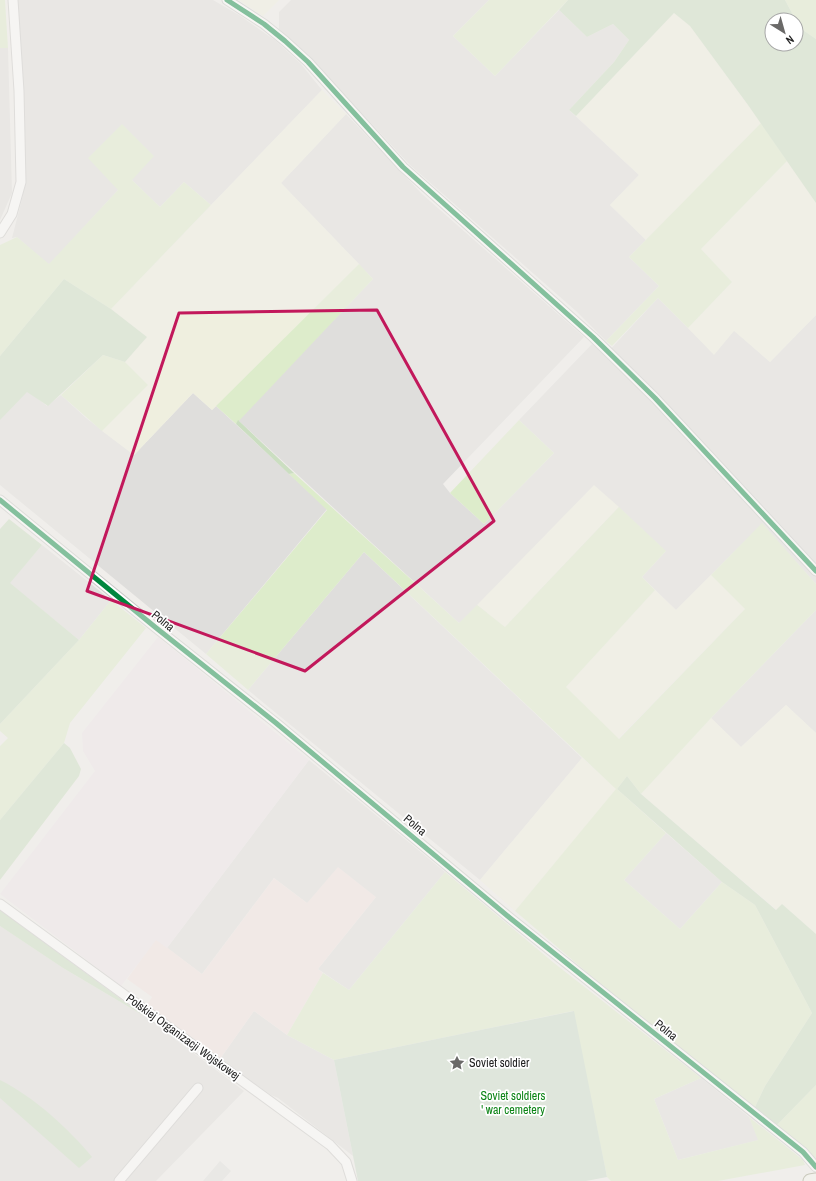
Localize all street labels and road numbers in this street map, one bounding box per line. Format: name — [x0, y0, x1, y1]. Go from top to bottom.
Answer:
street label: Polna — [148, 607, 178, 635]
street label: Polna — [400, 811, 430, 840]
street label: Polskiej Organizacji Wojskowej — [123, 990, 243, 1084]
street label: Polna — [651, 1016, 681, 1044]

